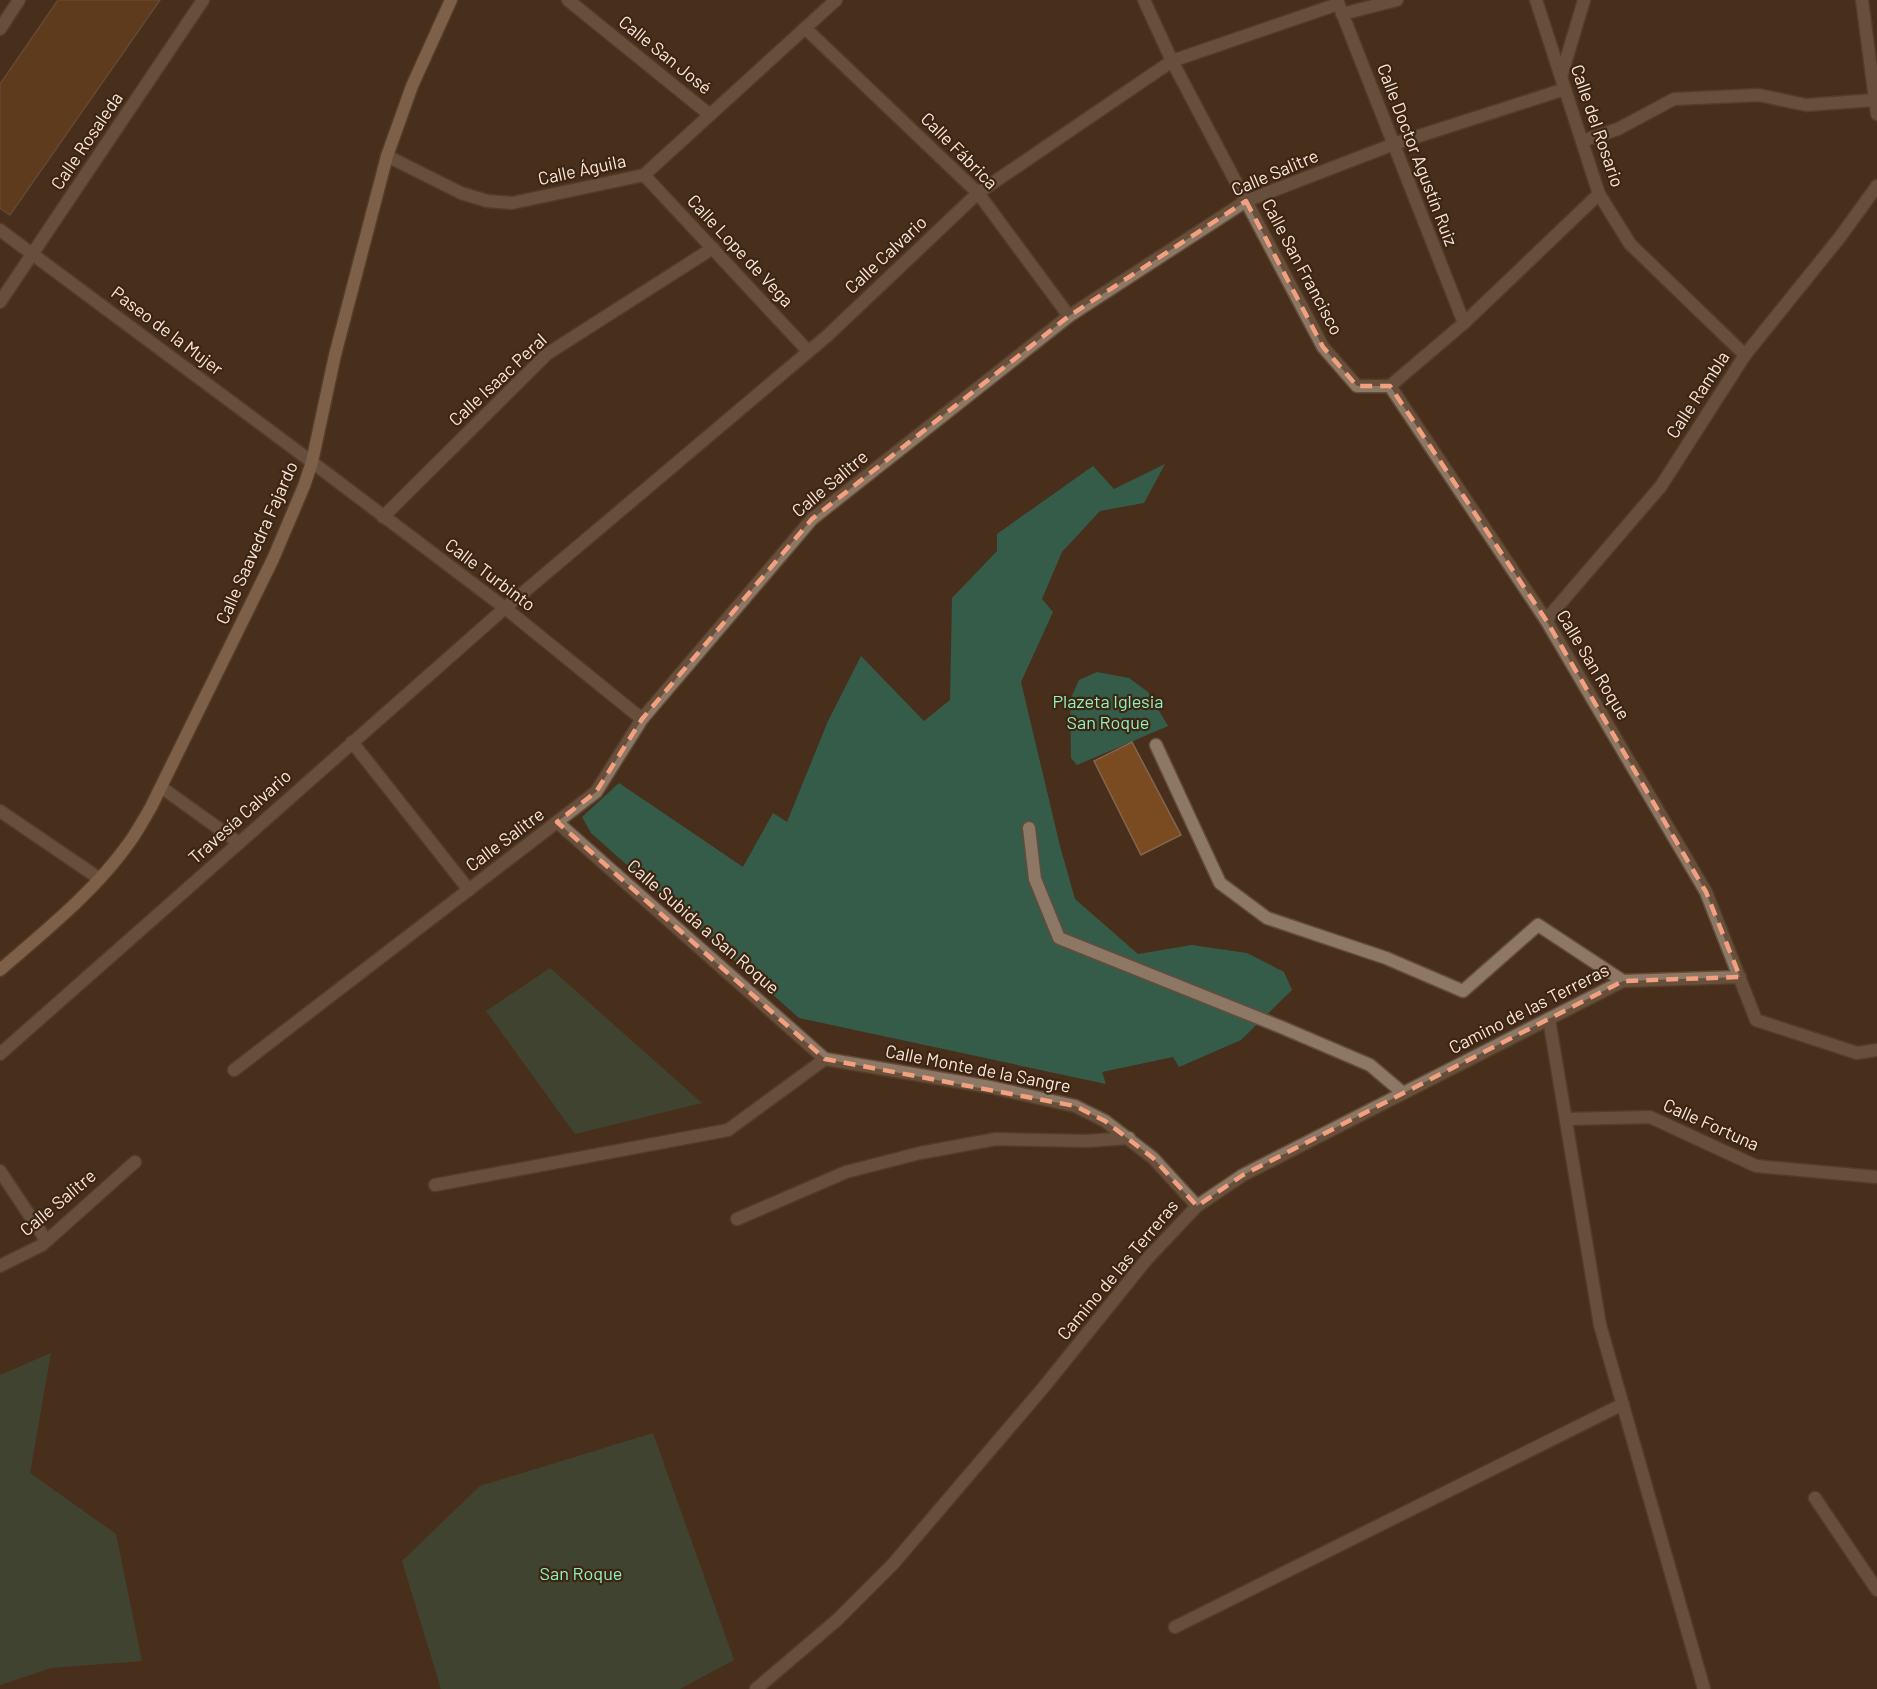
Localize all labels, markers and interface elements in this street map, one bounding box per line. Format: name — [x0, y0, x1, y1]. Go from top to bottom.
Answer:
street label: Calle San José — [615, 10, 716, 98]
street label: Calle Doctor Agustín Ruiz — [1373, 60, 1463, 249]
street label: Calle del Rosario — [1567, 61, 1629, 190]
street label: Calle Rosaleda — [45, 88, 127, 193]
street label: Calle Fábrica — [917, 107, 1003, 193]
street label: Calle Salitre — [1228, 144, 1321, 200]
street label: Calle Águila — [536, 149, 628, 189]
street label: Calle Lope de Vega — [683, 190, 798, 311]
street label: Calle San Francisco — [1258, 194, 1348, 339]
street label: Calle Calvario — [840, 211, 931, 298]
street label: Paseo de la Mujer — [107, 281, 228, 380]
street label: Calle Isaac Peral — [444, 328, 551, 430]
street label: Calle Rambla — [1661, 347, 1734, 442]
street label: Calle Salitre — [787, 445, 872, 521]
street label: Calle Saavedra Fajardo — [210, 458, 302, 627]
street label: Calle Turbinto — [441, 533, 540, 615]
street label: Calle San Roque — [1552, 606, 1635, 723]
park label: Plazeta Iglesia San Roque — [1052, 690, 1164, 733]
street label: Travesía Calvario — [183, 764, 295, 868]
street label: Calle Salitre — [461, 803, 548, 876]
street label: Calle Subida a San Roque — [623, 854, 784, 998]
street label: Camino de las Terreras — [1445, 958, 1612, 1058]
street label: Calle Monte de la Sangre — [884, 1039, 1073, 1097]
street label: Calle Fortuna — [1660, 1093, 1763, 1155]
street label: Calle Salitre — [15, 1164, 100, 1240]
street label: Camino de las Terreras — [1052, 1195, 1182, 1344]
park label: San Roque — [540, 1562, 622, 1584]

